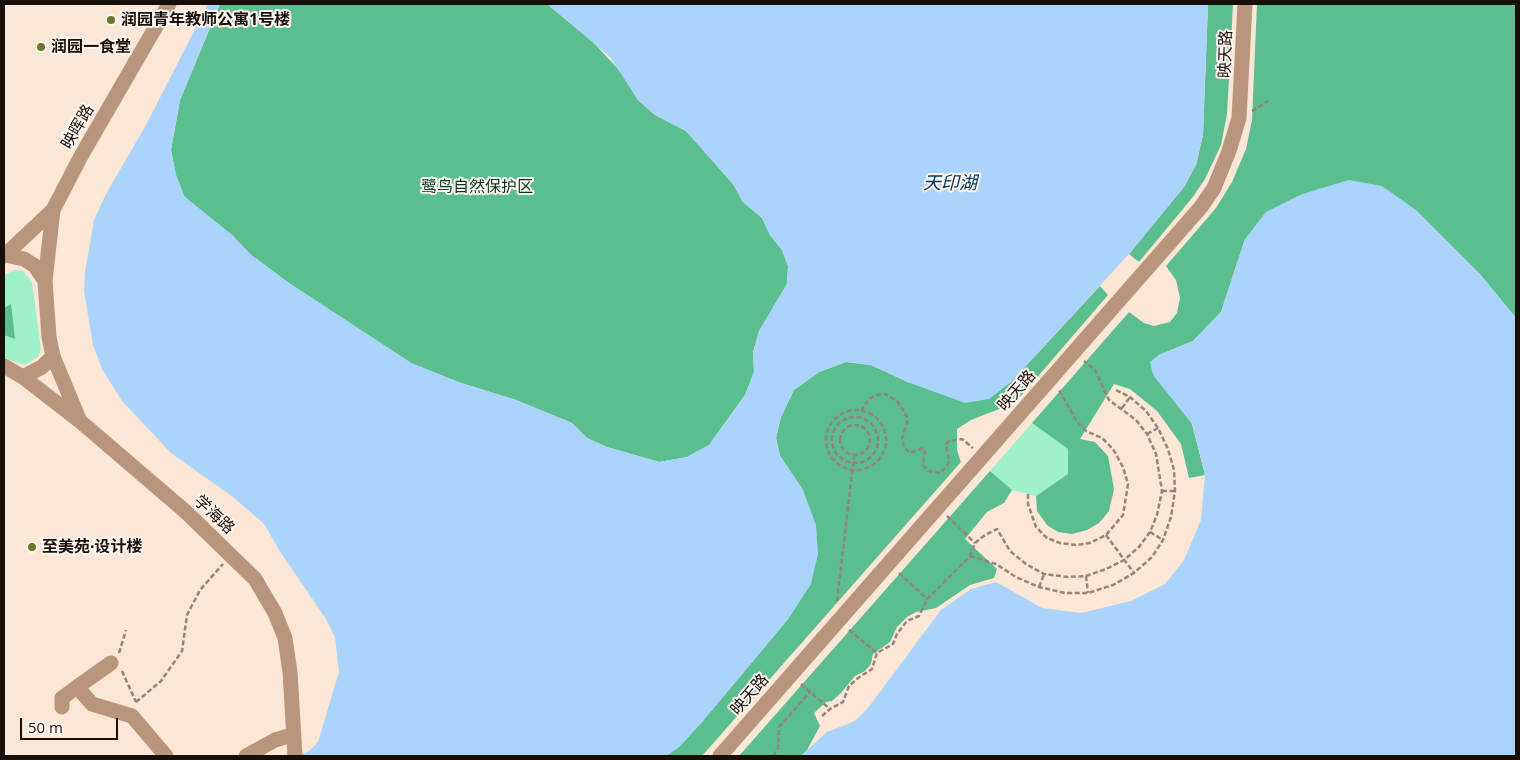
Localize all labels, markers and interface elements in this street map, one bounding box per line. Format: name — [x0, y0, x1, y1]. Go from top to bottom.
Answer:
place label: 润园青年教师公寓1号楼 — [121, 10, 290, 30]
marker: 润园青年教师公寓1号楼 — [105, 14, 117, 26]
street label: 映天路 — [1216, 30, 1236, 78]
place label: 润园一食堂 — [51, 37, 131, 57]
marker: 润园一食堂 — [35, 41, 47, 53]
street label: 映晖路 — [58, 101, 98, 153]
water label: 天印湖 — [923, 173, 977, 195]
park label: 鹭鸟自然保护区 — [421, 177, 533, 197]
street label: 映天路 — [994, 367, 1040, 415]
street label: 学海路 — [190, 492, 238, 538]
place label: 至美苑·设计楼 — [42, 537, 143, 557]
marker: 至美苑·设计楼 — [26, 541, 38, 553]
street label: 映天路 — [727, 671, 773, 719]
scale bar — [22, 708, 120, 740]
text: 50 m — [28, 717, 63, 737]

